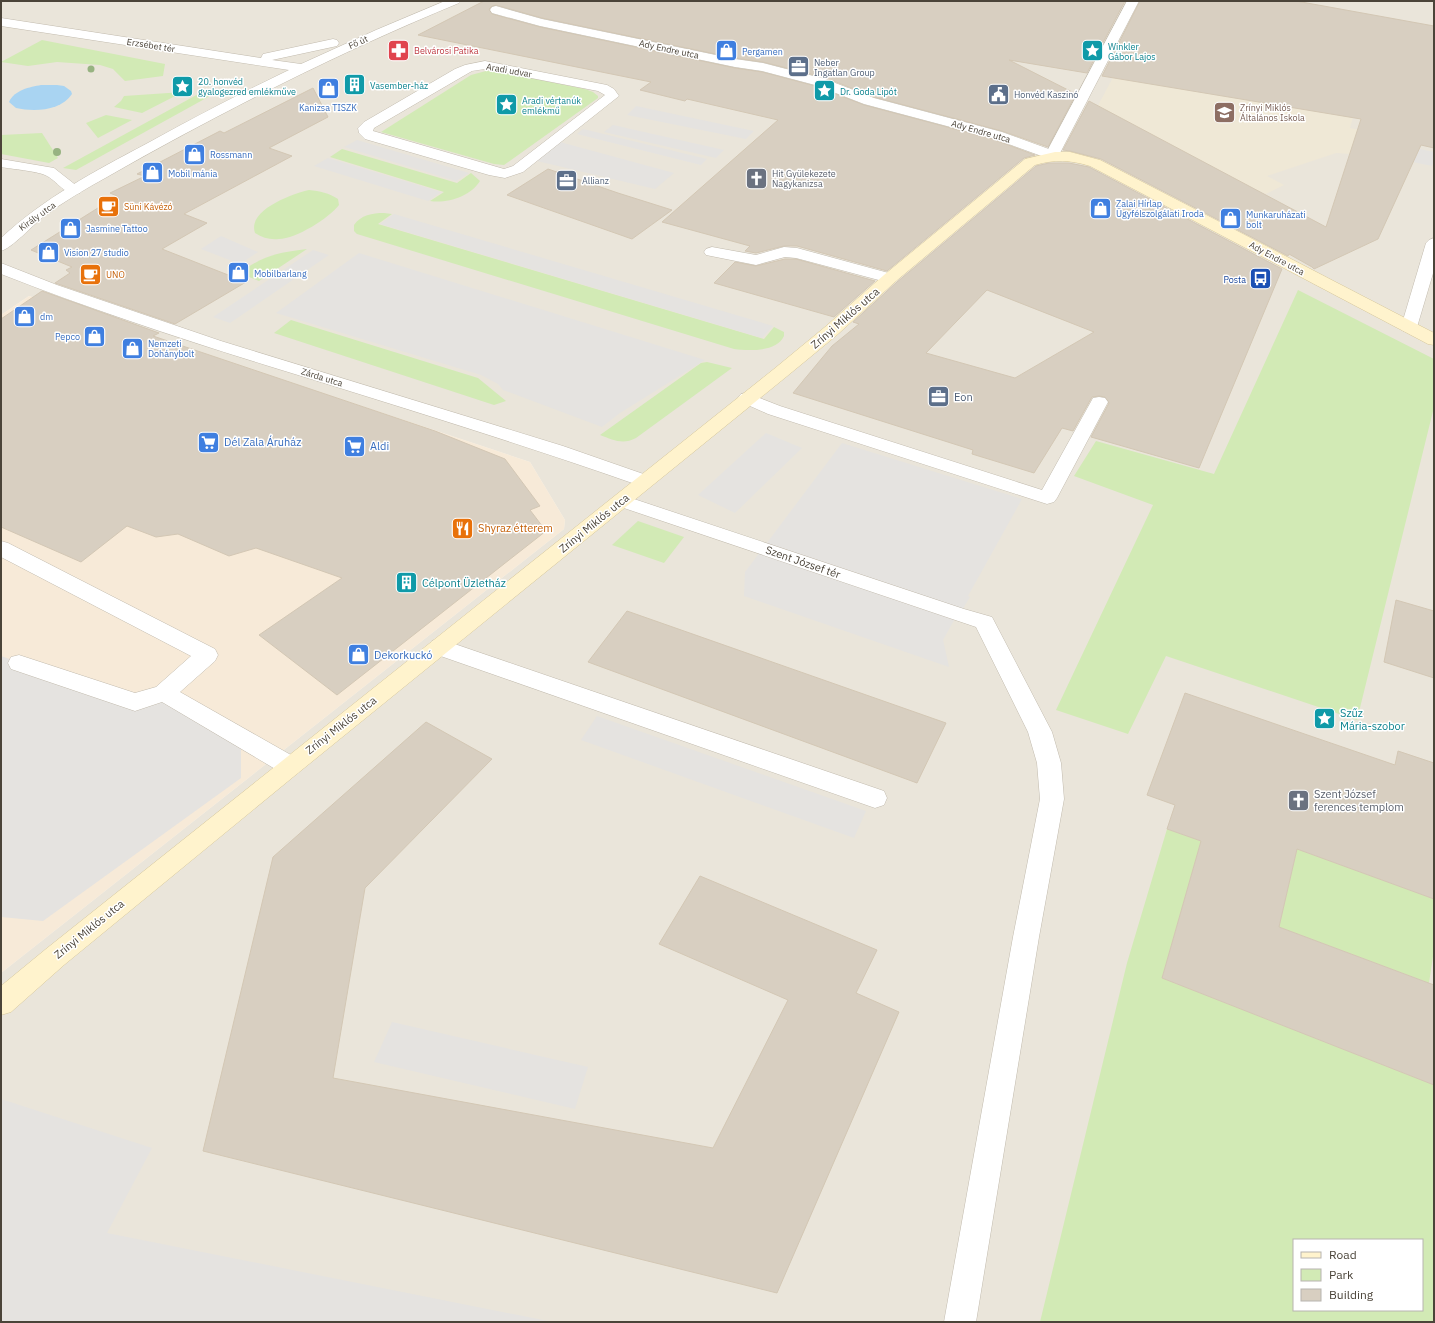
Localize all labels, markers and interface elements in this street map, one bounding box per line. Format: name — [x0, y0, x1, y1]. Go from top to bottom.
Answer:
street label: Fő út — [347, 33, 369, 51]
street label: Erzsébet tér — [126, 36, 177, 54]
pharmacy icon: Belvárosi Patika — [385, 37, 411, 63]
street label: Ady Endre utca — [638, 37, 700, 61]
shop icon: Pergamen — [713, 38, 739, 64]
place icon: Winkler Gábor Lajos — [1079, 38, 1105, 64]
place label: Winkler Gábor Lajos — [1108, 41, 1156, 62]
place label: Belvárosi Patika — [414, 45, 479, 56]
place label: Pergamen — [742, 46, 783, 57]
office icon: Neber Ingatlan Group — [785, 54, 811, 80]
place label: Neber Ingatlan Group — [814, 57, 875, 78]
street label: Aradi udvar — [485, 61, 533, 80]
building icon: Vasember-ház — [341, 72, 367, 98]
place icon: 20. honvéd gyalogezred emlékműve — [170, 73, 196, 99]
shop icon: Kanizsa TISZK — [315, 75, 341, 101]
place label: 20. honvéd gyalogezred emlékműve — [198, 76, 296, 97]
place icon: Dr. Goda Lipót — [811, 78, 837, 104]
place label: Vasember-ház — [370, 80, 428, 91]
public building icon: Honvéd Kaszinó — [985, 81, 1011, 107]
place label: Dr. Goda Lipót — [840, 86, 897, 97]
place label: Honvéd Kaszinó — [1014, 89, 1078, 100]
place icon: Aradi vértanúk emlékmű — [494, 92, 520, 118]
place label: Aradi vértanúk emlékmű — [522, 95, 581, 116]
school or university icon: Zrínyi Miklós Általános Iskola — [1211, 99, 1237, 125]
place label: Kanizsa TISZK — [299, 102, 357, 113]
place label: Zrínyi Miklós Általános Iskola — [1240, 102, 1305, 123]
street label: Ady Endre utca — [950, 117, 1012, 145]
shop icon: Rossmann — [182, 141, 208, 167]
place label: Rossmann — [210, 149, 252, 160]
shop icon: Mobil mánia — [139, 160, 165, 186]
church icon: Hit Gyülekezete Nagykanizsa — [743, 165, 769, 191]
office icon: Allianz — [554, 167, 580, 193]
place label: Mobil mánia — [168, 168, 217, 179]
place label: Hit Gyülekezete Nagykanizsa — [772, 168, 836, 189]
place label: Allianz — [582, 175, 609, 186]
cafe icon: Süni Kávézó — [95, 193, 121, 219]
shop icon: Zalai Hírlap Ügyfélszolgálati Iroda — [1088, 195, 1114, 221]
place label: Zalai Hírlap Ügyfélszolgálati Iroda — [1116, 198, 1204, 219]
street label: Király utca — [17, 199, 58, 233]
place label: Süni Kávézó — [124, 201, 173, 212]
shop icon: Munkaruházati bolt — [1217, 206, 1243, 232]
place label: Munkaruházati bolt — [1246, 209, 1306, 230]
shop icon: Jasmine Tattoo — [57, 215, 83, 241]
place label: Jasmine Tattoo — [86, 223, 148, 234]
shop icon: Vision 27 studio — [35, 239, 61, 265]
street label: Ady Endre utca — [1247, 239, 1307, 277]
place label: Vision 27 studio — [64, 247, 129, 258]
shop icon: Mobilbarlang — [226, 260, 252, 286]
cafe icon: UNO — [77, 261, 103, 287]
bus stop icon: Posta — [1248, 266, 1274, 292]
place label: Mobilbarlang — [254, 268, 307, 279]
place label: UNO — [106, 269, 125, 280]
place label: Posta — [1223, 274, 1246, 285]
street label: Zrínyi Miklós utca — [808, 284, 882, 352]
shop icon: dm — [12, 303, 38, 329]
place label: dm — [40, 311, 53, 322]
shop icon: Pepco — [82, 323, 108, 349]
place label: Pepco — [55, 331, 80, 342]
shop icon: Nemzeti Dohánybolt — [119, 335, 145, 361]
place label: Nemzeti Dohánybolt — [148, 338, 194, 359]
street label: Zárda utca — [300, 365, 344, 389]
office icon: Eon — [926, 384, 952, 410]
place label: Eon — [954, 390, 973, 404]
supermarket icon: Dél Zala Áruház — [195, 429, 221, 455]
supermarket icon: Aldi — [341, 433, 367, 459]
place label: Dél Zala Áruház — [224, 435, 301, 449]
place label: Aldi — [370, 439, 389, 453]
street label: Zrínyi Miklós utca — [556, 490, 632, 556]
restaurant icon: Shyraz étterem — [450, 515, 476, 541]
place label: Shyraz étterem — [478, 521, 553, 535]
street label: Szent József tér — [764, 543, 842, 581]
building icon: Célpont Üzletház — [394, 570, 420, 596]
place label: Célpont Üzletház — [422, 576, 506, 590]
shop icon: Dekorkuckó — [346, 642, 372, 668]
place label: Dekorkuckó — [374, 648, 432, 662]
street label: Zrínyi Miklós utca — [303, 693, 379, 757]
place icon: Szűz Mária-szobor — [1312, 706, 1338, 732]
place label: Szűz Mária-szobor — [1340, 706, 1405, 733]
church icon: Szent József ferences templom — [1285, 787, 1311, 813]
place label: Szent József ferences templom — [1314, 787, 1404, 814]
street label: Zrínyi Miklós utca — [51, 896, 127, 962]
legend — [1293, 1239, 1423, 1311]
text: Road — [1329, 1247, 1357, 1262]
text: Park — [1329, 1267, 1354, 1282]
text: Building — [1329, 1287, 1374, 1302]

